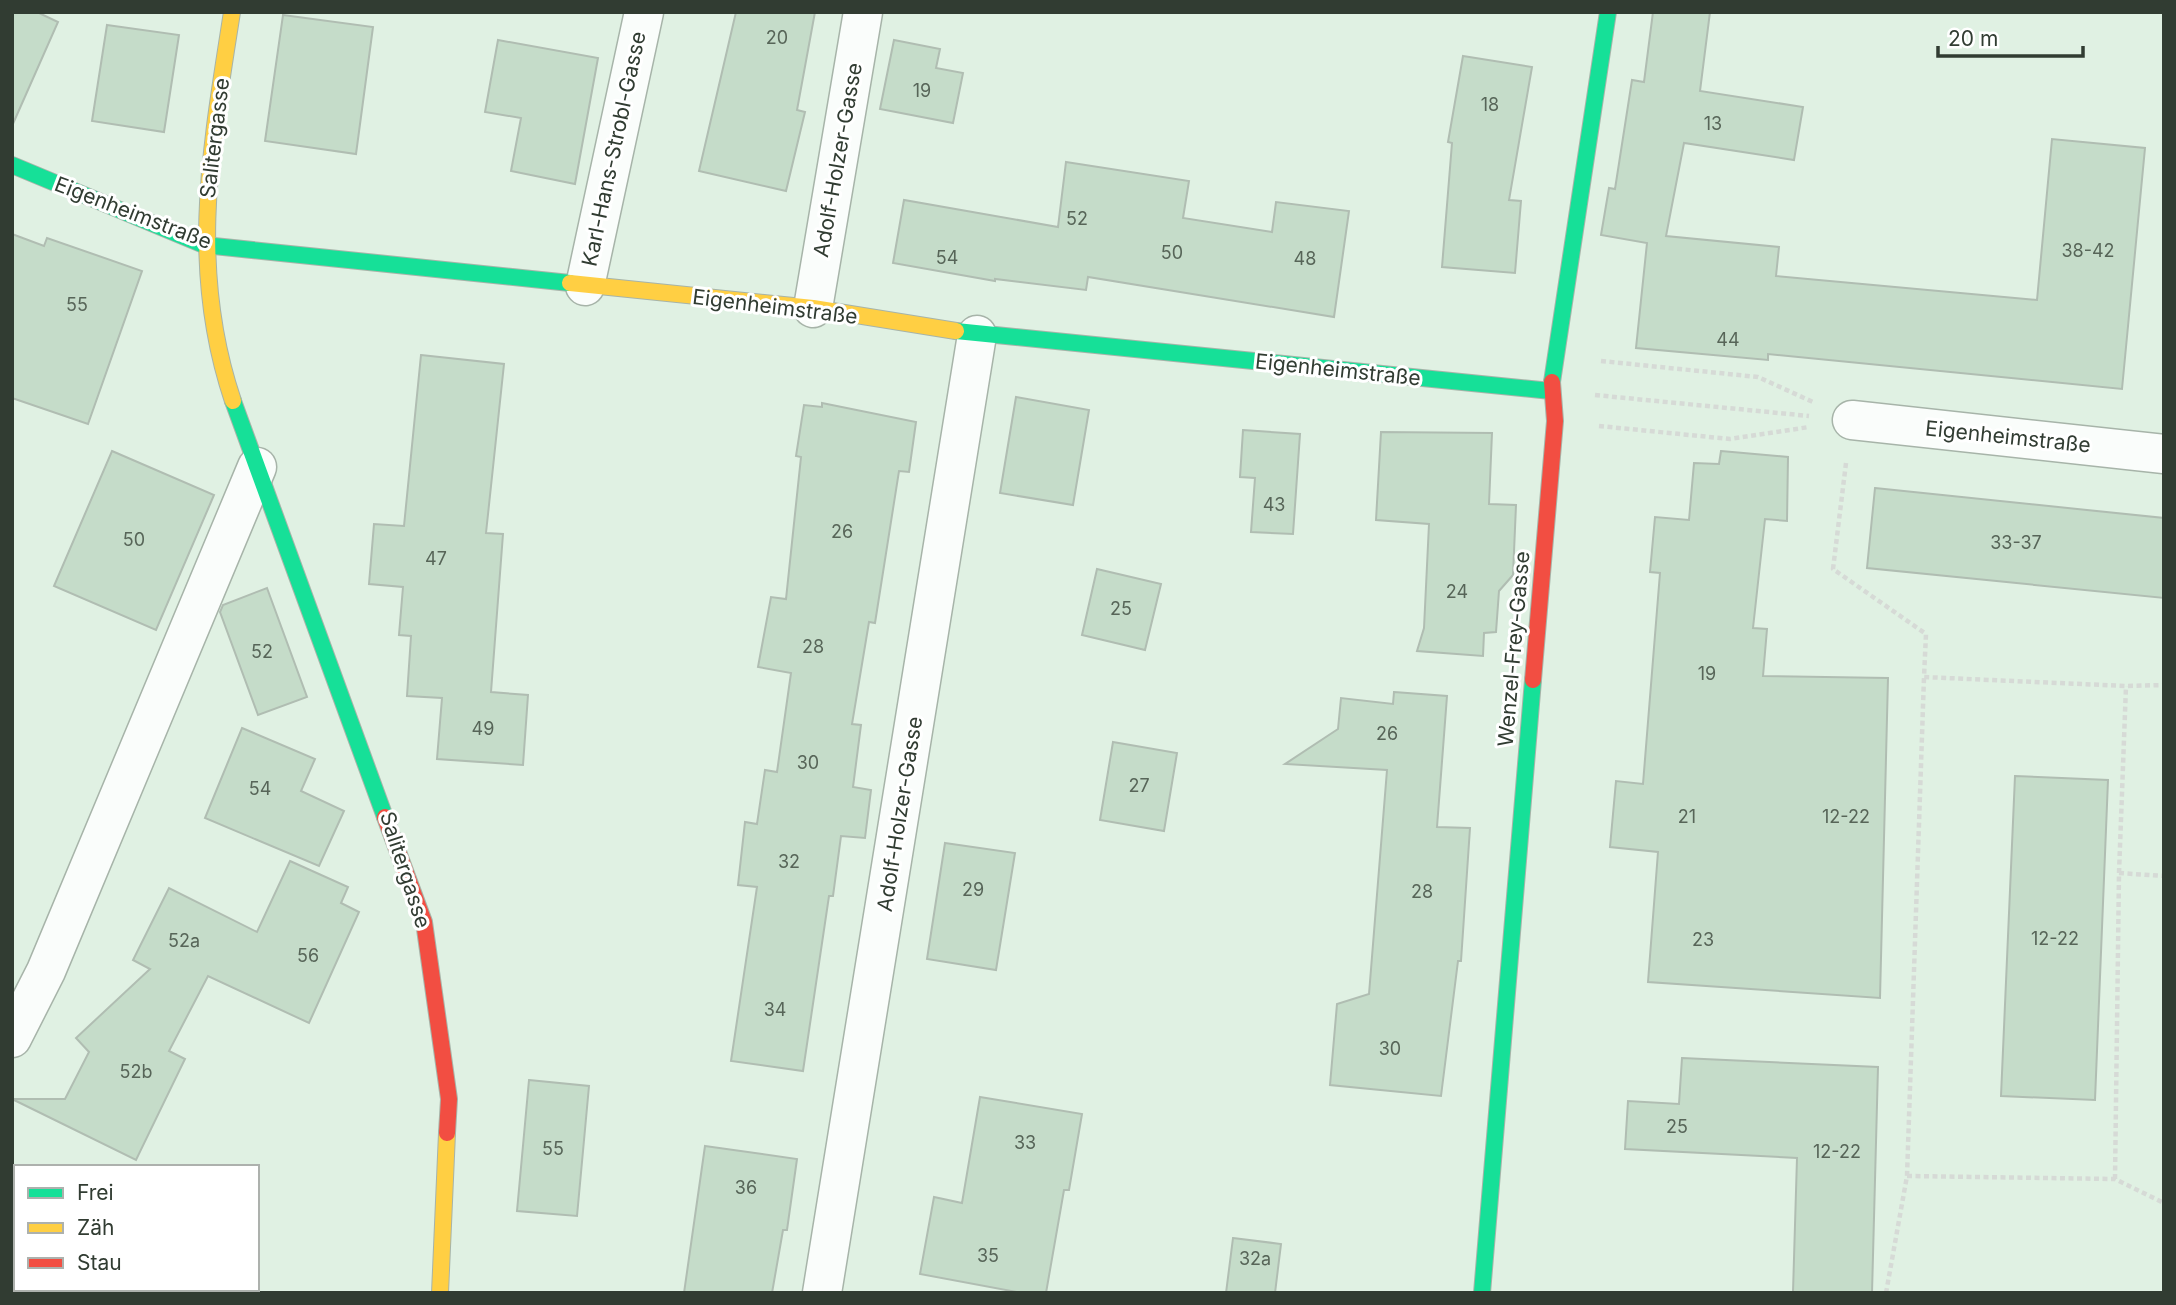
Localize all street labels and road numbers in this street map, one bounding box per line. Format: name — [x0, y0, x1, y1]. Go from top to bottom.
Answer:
street label: Karl-Hans-Strobl-Gasse — [576, 29, 651, 269]
street label: Adolf-Holzer-Gasse — [808, 61, 867, 259]
street label: Salitergasse — [195, 76, 234, 200]
street label: Eigenheimstraße — [51, 171, 215, 254]
street label: Eigenheimstraße — [691, 284, 859, 329]
street label: Eigenheimstraße — [1254, 348, 1422, 391]
street label: Eigenheimstraße — [1924, 415, 2092, 458]
street label: Wenzel-Frey-Gasse — [1492, 550, 1535, 748]
street label: Adolf-Holzer-Gasse — [872, 715, 927, 913]
street label: Salitergasse — [375, 808, 436, 931]

